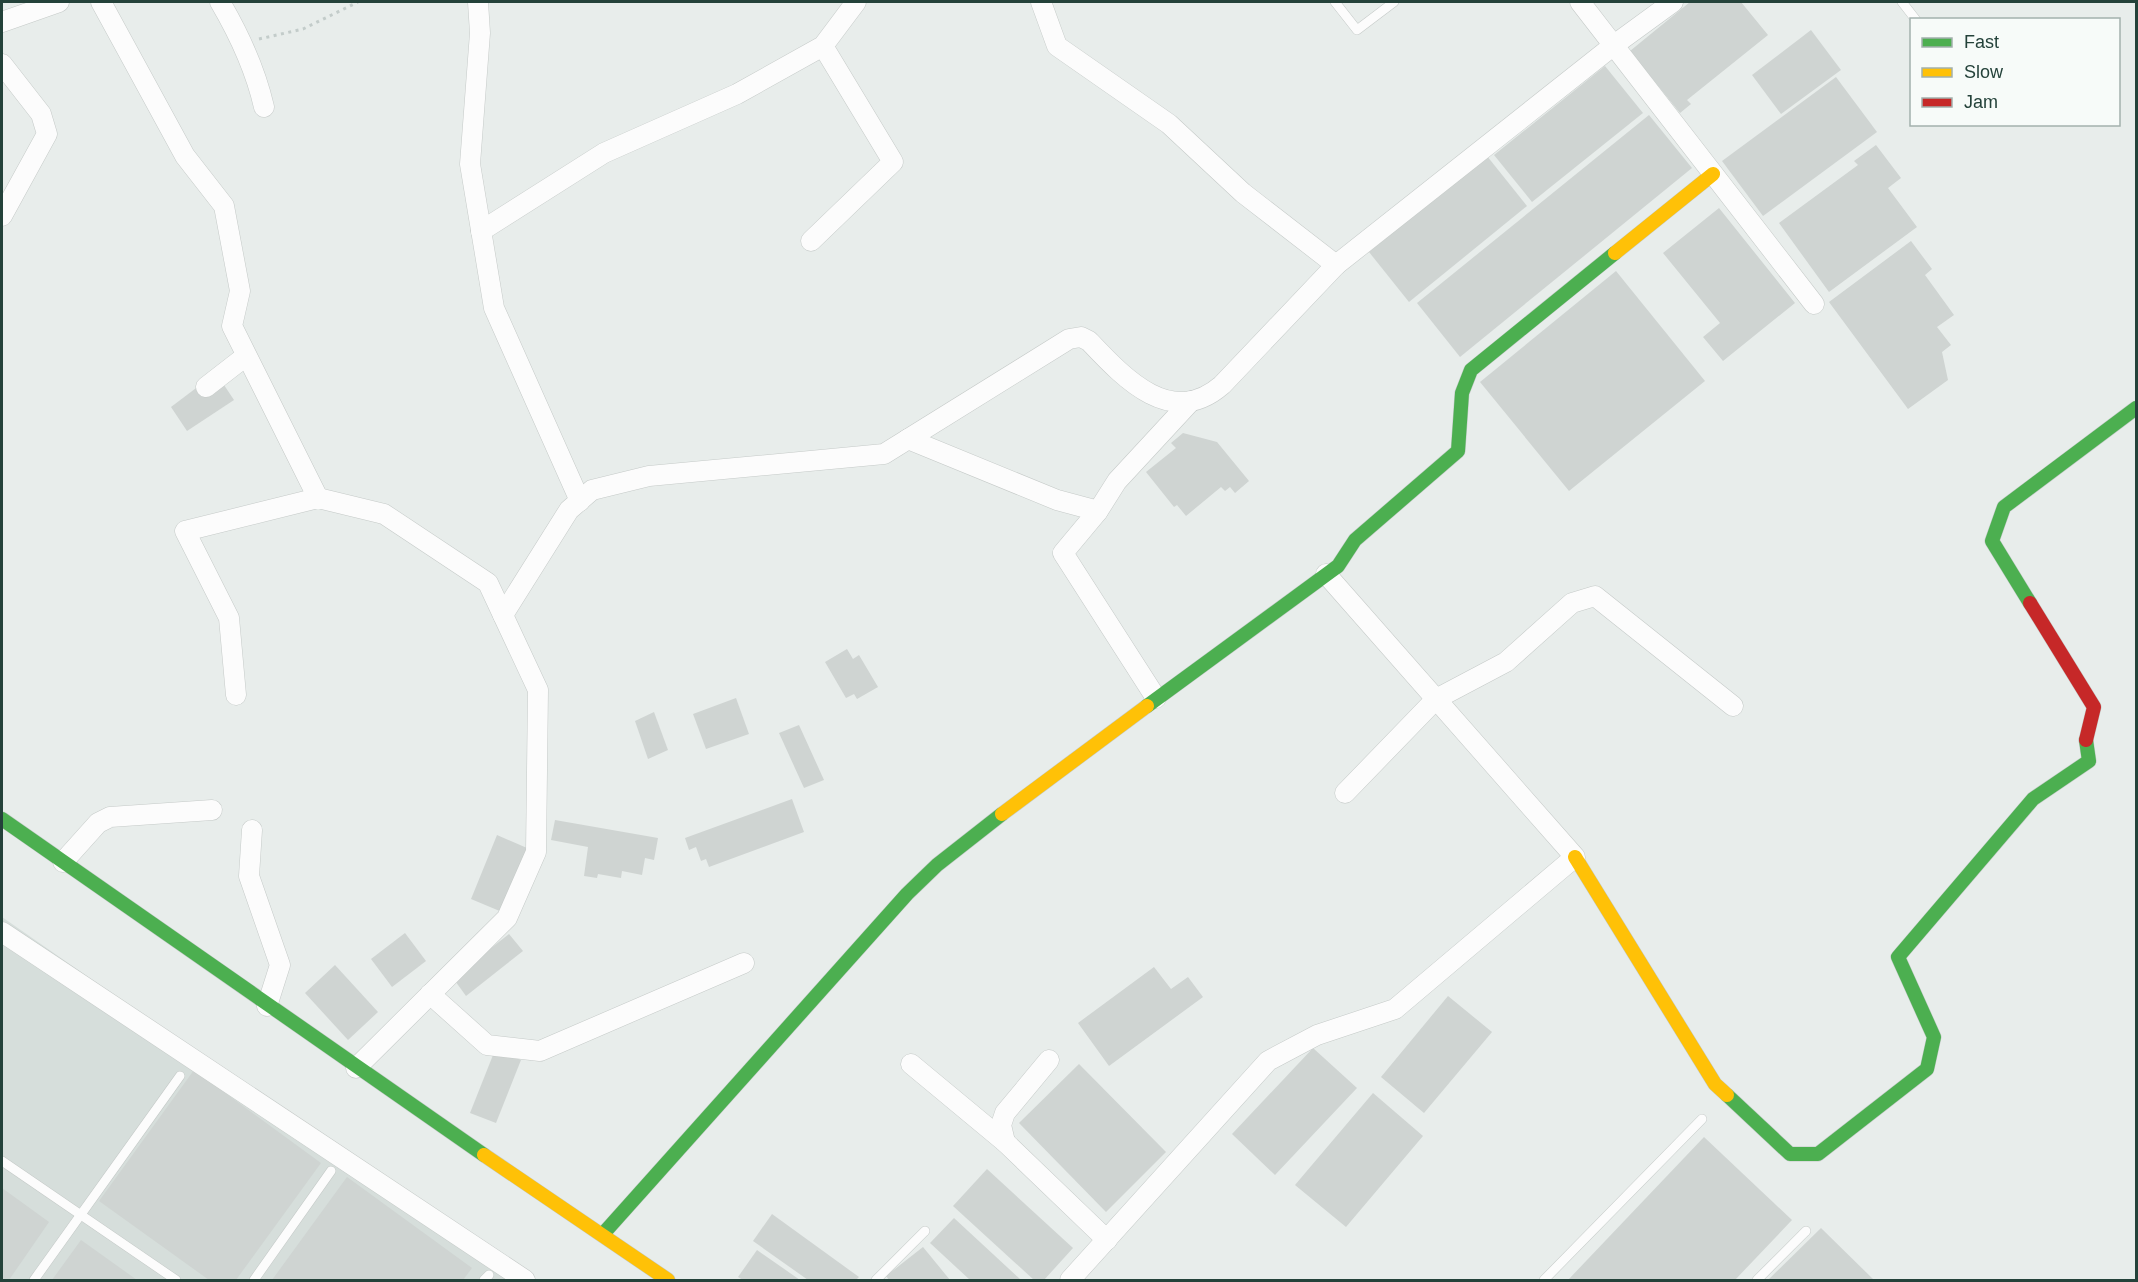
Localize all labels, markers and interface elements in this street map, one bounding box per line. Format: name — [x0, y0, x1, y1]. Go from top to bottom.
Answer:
legend — [1910, 18, 2120, 126]
text: Fast — [1964, 32, 1999, 52]
text: Slow — [1964, 62, 2004, 82]
text: Jam — [1964, 92, 1998, 112]

